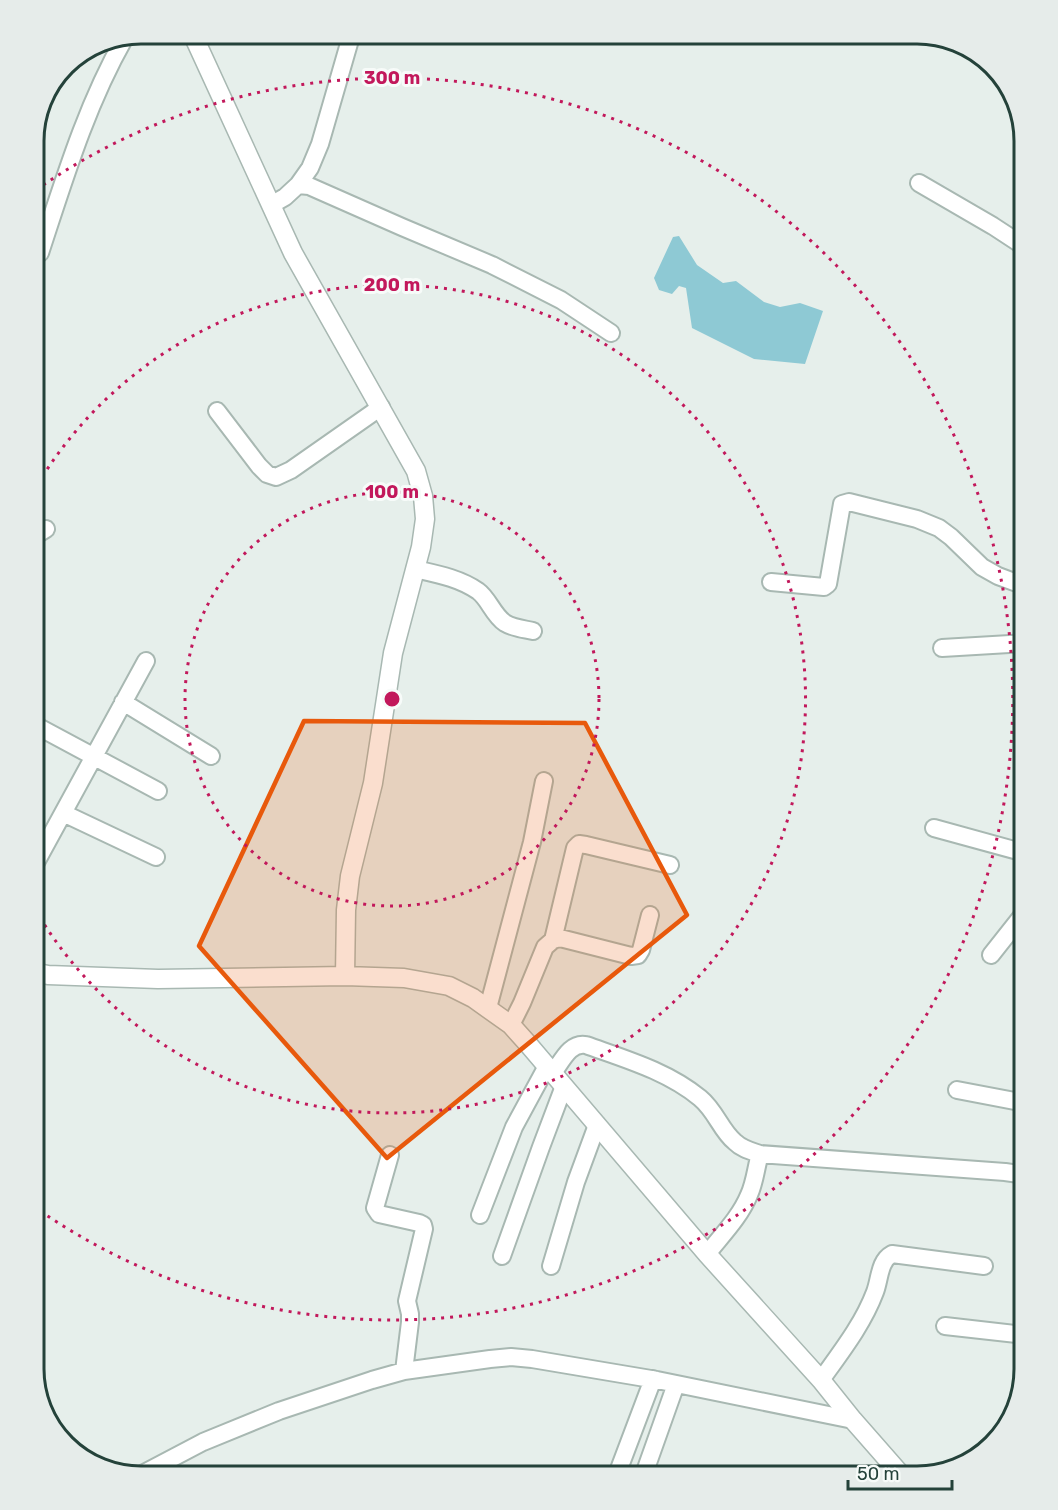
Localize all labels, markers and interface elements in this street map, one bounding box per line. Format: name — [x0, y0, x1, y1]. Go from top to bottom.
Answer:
text: 300 m — [364, 67, 420, 89]
text: 200 m — [364, 274, 420, 296]
text: 100 m — [365, 481, 419, 503]
centre of rings — [382, 689, 402, 709]
scale bar — [848, 1453, 952, 1491]
text: 50 m — [857, 1463, 900, 1485]

